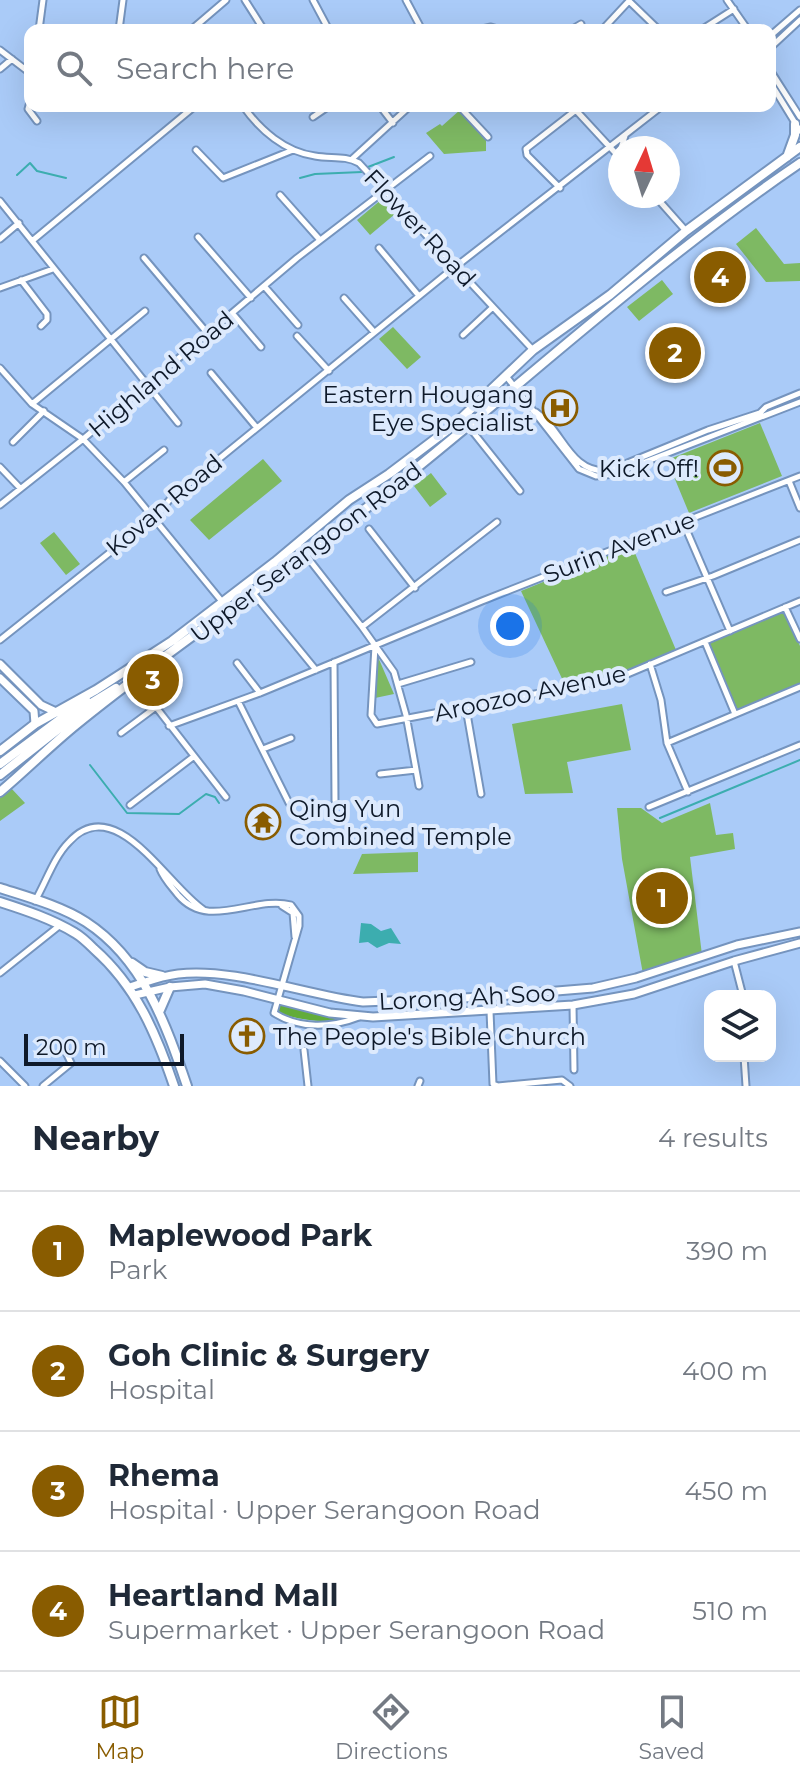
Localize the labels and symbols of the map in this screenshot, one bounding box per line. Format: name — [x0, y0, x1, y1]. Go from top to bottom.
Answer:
north arrow — [608, 136, 680, 208]
street label: Flower Road — [358, 163, 482, 293]
pin: 4 — [694, 247, 746, 307]
street label: Highland Road — [82, 305, 240, 443]
pin: 2 — [649, 323, 701, 383]
place label: Eastern Hougang Eye Specialist — [323, 380, 534, 437]
hospital icon: Eastern Hougang Eye Specialist — [541, 389, 579, 427]
street label: Kovan Road — [100, 448, 228, 562]
sports icon: Kick Off! — [706, 449, 744, 487]
place label: Kick Off! — [599, 454, 699, 483]
street label: Upper Serangoon Road — [185, 456, 427, 648]
street label: Surin Avenue — [539, 505, 699, 589]
your location — [490, 606, 530, 646]
pin: 3 — [127, 650, 179, 710]
street label: Aroozoo Avenue — [431, 659, 629, 727]
place label: Qing Yun Combined Temple — [289, 794, 512, 851]
temple icon: Qing Yun Combined Temple — [244, 803, 282, 841]
pin: 1 — [636, 868, 688, 928]
street label: Lorong Ah Soo — [378, 978, 556, 1016]
church icon: The People's Bible Church — [228, 1017, 266, 1055]
place label: The People's Bible Church — [273, 1022, 586, 1051]
scale bar — [24, 1030, 184, 1066]

